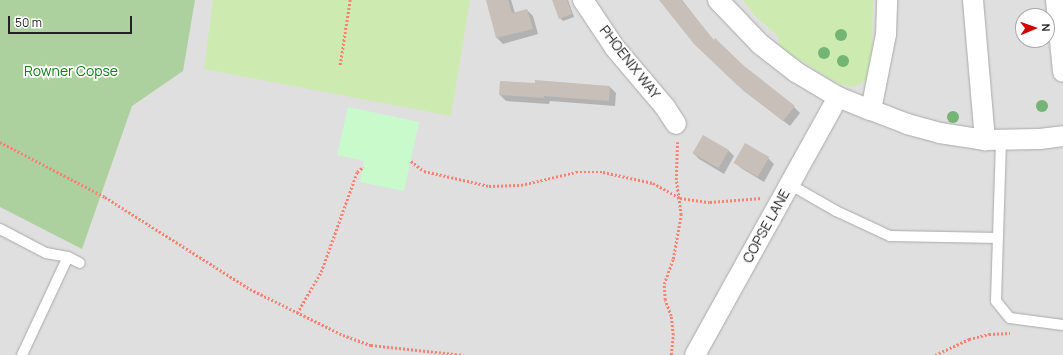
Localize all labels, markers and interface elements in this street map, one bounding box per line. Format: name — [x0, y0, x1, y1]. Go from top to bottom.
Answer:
scale bar — [10, 8, 134, 34]
north arrow — [1015, 8, 1055, 48]
text: 50 m — [15, 14, 42, 31]
street label: PHOENIX WAY — [596, 22, 664, 102]
text: N — [1039, 23, 1054, 32]
park label: Rowner Copse — [24, 63, 118, 79]
street label: COPSE LANE — [739, 186, 793, 266]

